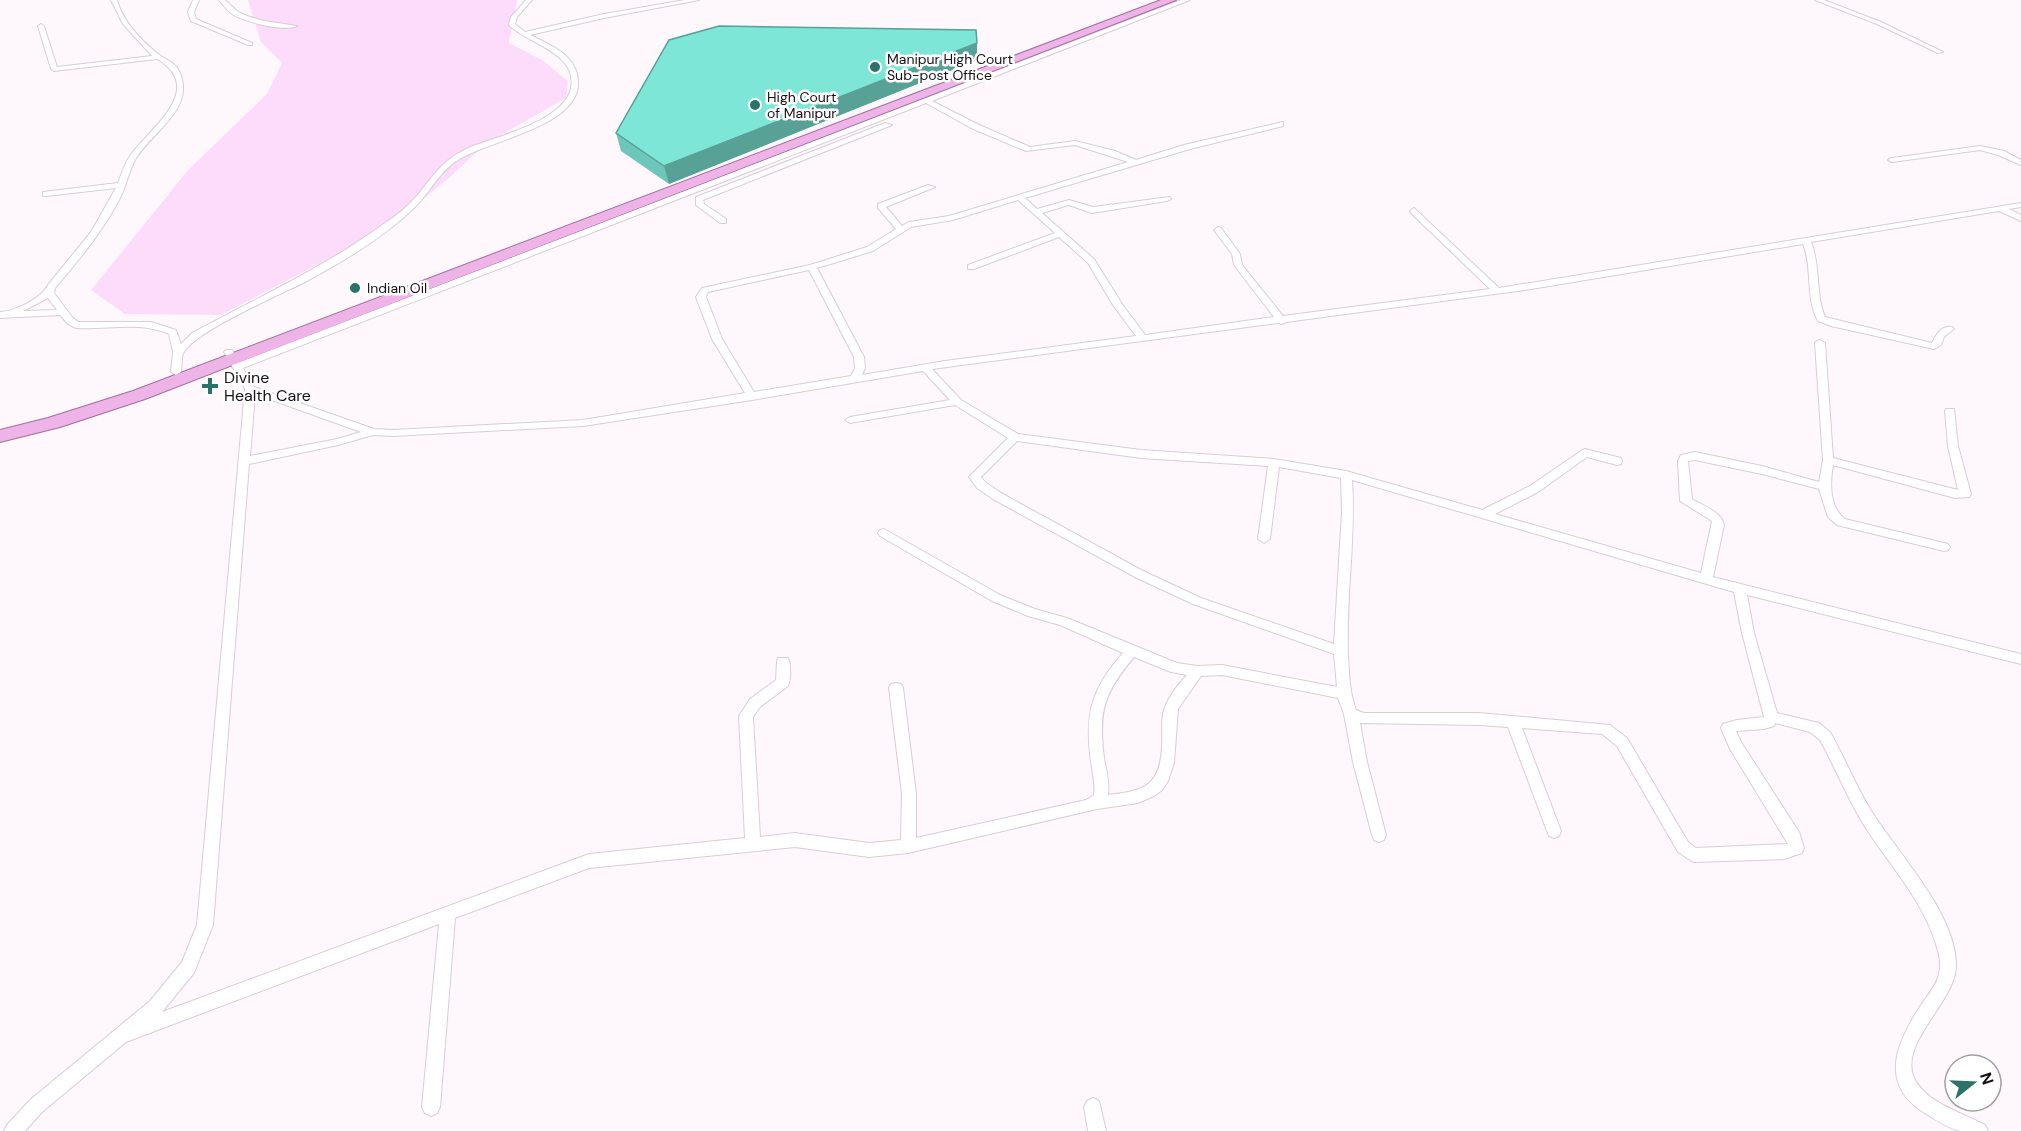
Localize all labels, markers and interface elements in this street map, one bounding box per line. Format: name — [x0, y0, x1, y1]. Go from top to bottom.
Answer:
place label: Manipur High Court Sub-post Office — [887, 50, 1013, 84]
marker: Manipur High Court Sub-post Office — [868, 60, 882, 74]
place label: High Court of Manipur — [767, 88, 837, 122]
marker: High Court of Manipur — [748, 98, 762, 112]
place label: Indian Oil — [367, 279, 427, 297]
marker: Indian Oil — [348, 281, 362, 295]
place label: Divine Health Care — [224, 367, 311, 406]
marker: Divine Health Care — [201, 377, 219, 395]
north arrow — [1943, 1053, 2003, 1113]
text: N — [1975, 1070, 1999, 1087]

